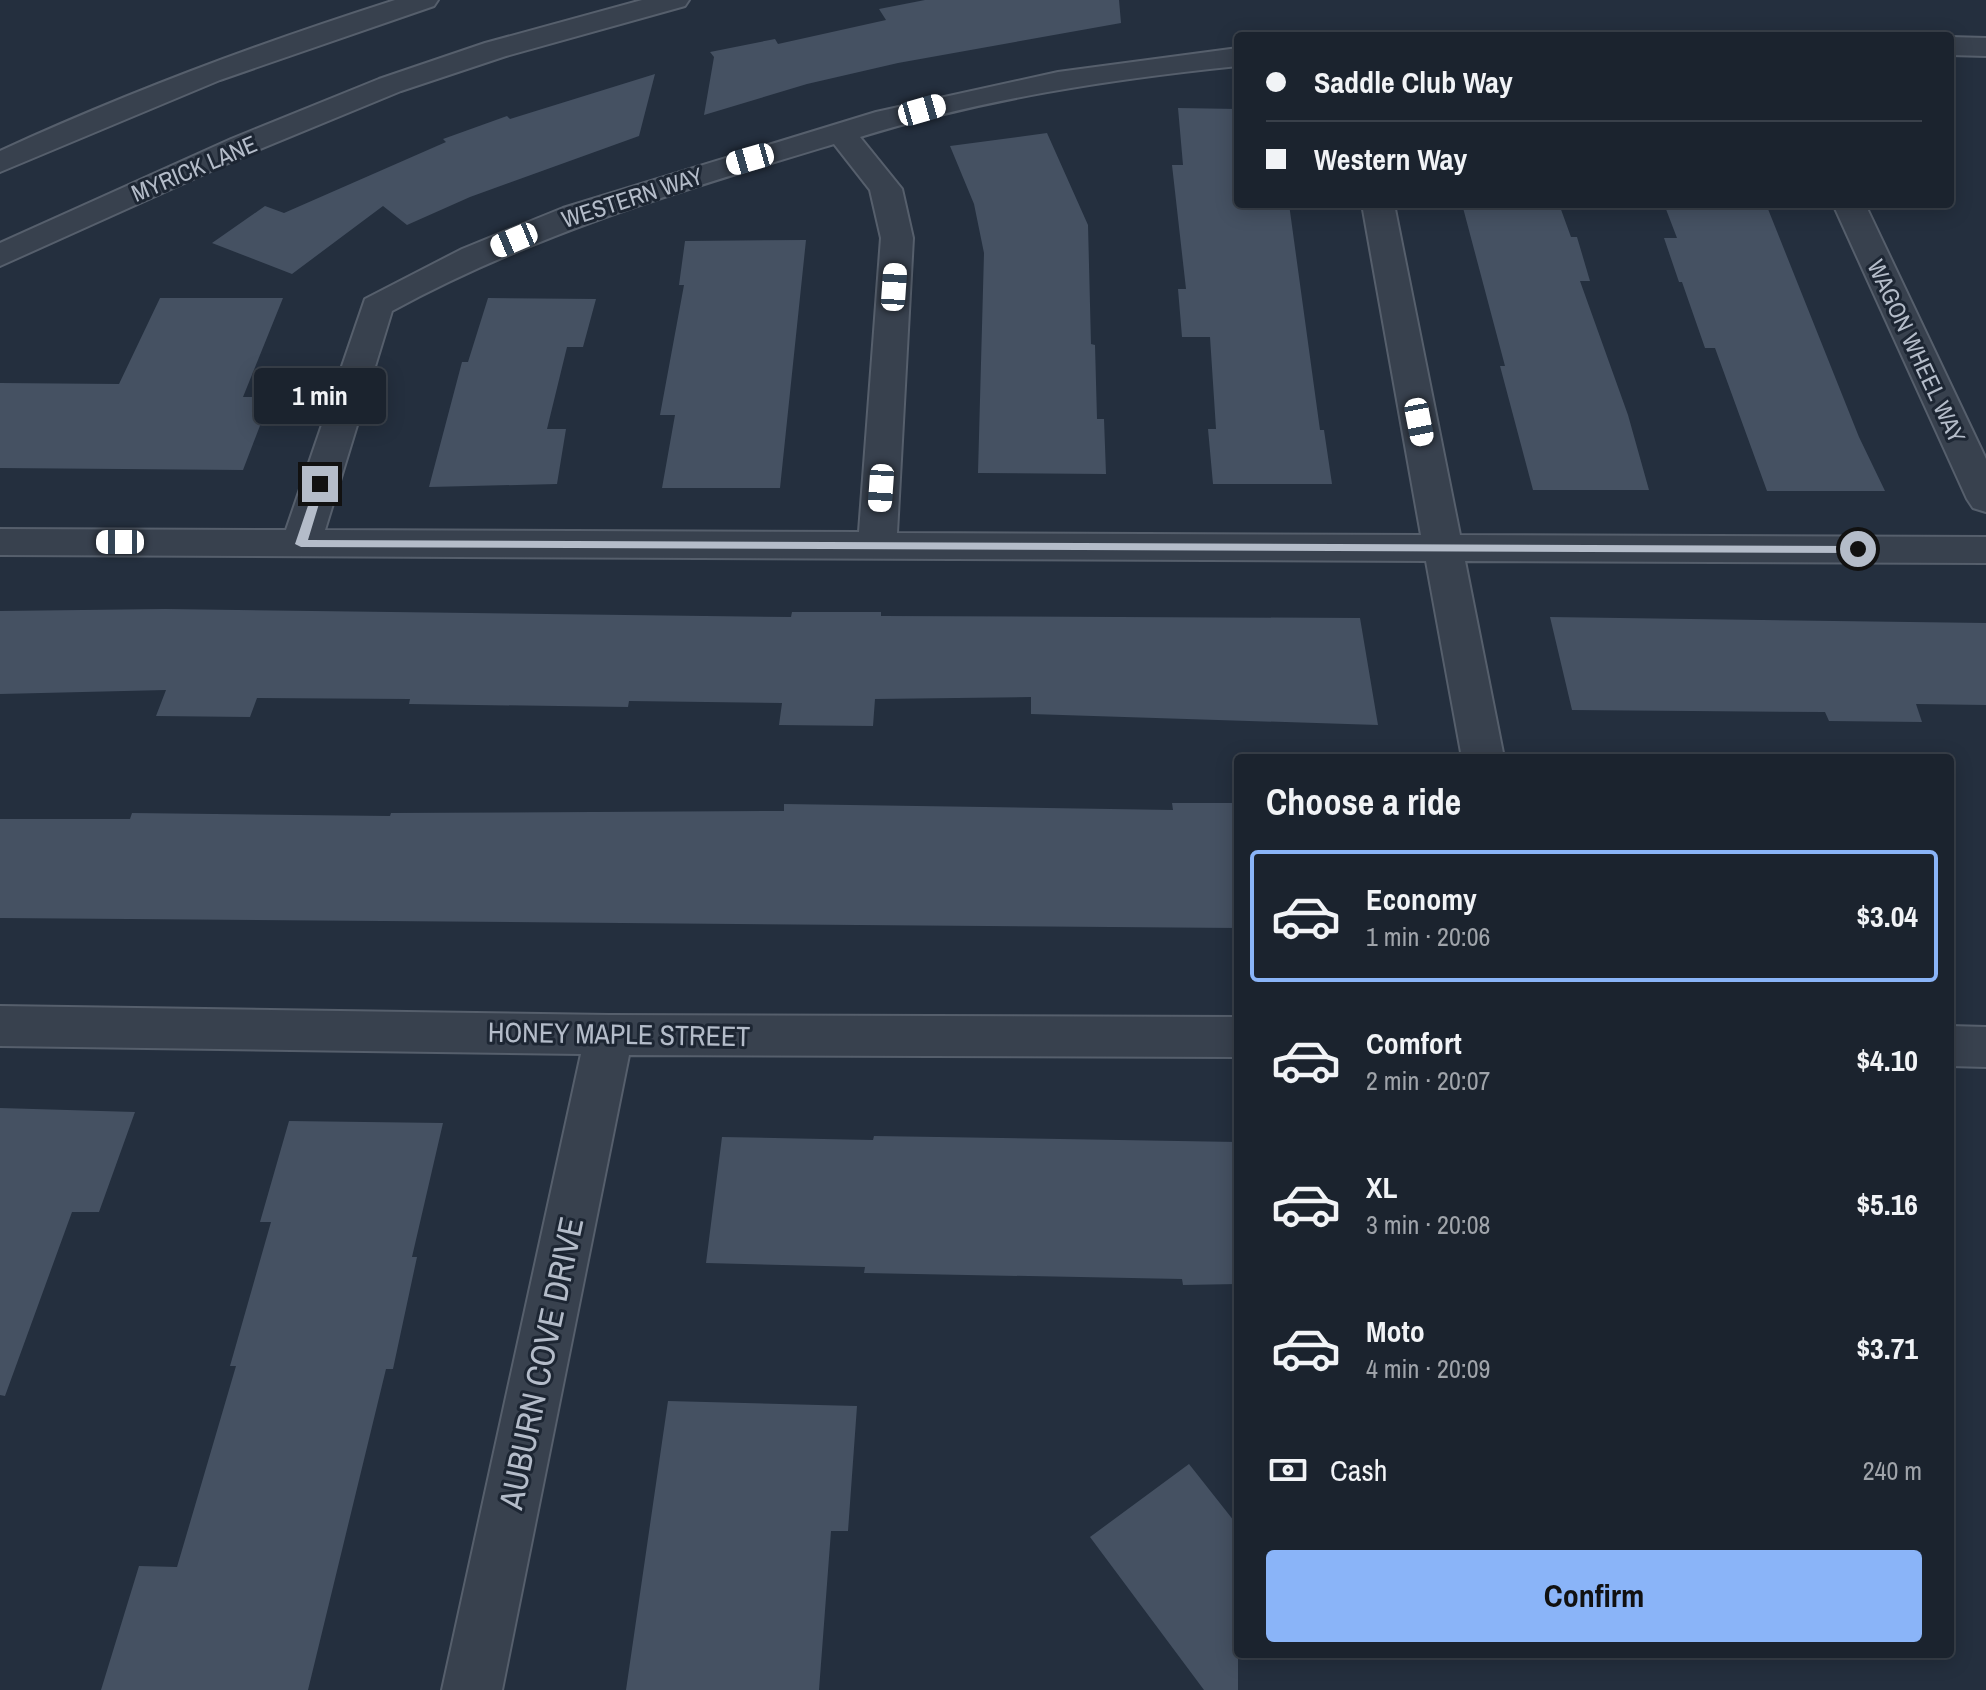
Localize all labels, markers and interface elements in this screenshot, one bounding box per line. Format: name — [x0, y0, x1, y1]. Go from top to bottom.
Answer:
text: Saddle Club Way — [1314, 62, 1513, 102]
car — [896, 92, 948, 128]
street label: MYRICK LANE — [126, 127, 262, 209]
text: Western Way — [1314, 139, 1467, 179]
car — [724, 141, 776, 177]
street label: WESTERN WAY — [557, 159, 707, 235]
car — [487, 220, 541, 260]
street label: WAGON WHEEL WAY — [1861, 254, 1973, 448]
car — [880, 262, 908, 312]
callout: 1 min — [254, 368, 386, 424]
text: 1 min — [292, 378, 348, 413]
car — [1403, 396, 1435, 448]
car — [867, 463, 895, 513]
route end — [302, 466, 338, 502]
car — [96, 530, 144, 554]
route start — [1840, 531, 1876, 567]
text: Choose a ride — [1266, 778, 1461, 826]
text: Economy — [1366, 879, 1477, 919]
icon: car — [1270, 880, 1342, 952]
text: $3.04 — [1856, 896, 1918, 936]
text: 1 min · 20:06 — [1366, 919, 1490, 954]
street label: HONEY MAPLE STREET — [487, 1013, 751, 1055]
text: Comfort — [1366, 1023, 1462, 1063]
icon: car — [1270, 1024, 1342, 1096]
text: $4.10 — [1856, 1040, 1918, 1080]
text: 2 min · 20:07 — [1366, 1063, 1490, 1098]
text: XL — [1366, 1167, 1397, 1207]
icon: car — [1270, 1168, 1342, 1240]
text: $5.16 — [1856, 1184, 1918, 1224]
text: 3 min · 20:08 — [1366, 1207, 1490, 1242]
street label: AUBURN COVE DRIVE — [487, 1213, 594, 1514]
text: Moto — [1366, 1311, 1425, 1351]
icon: car — [1270, 1312, 1342, 1384]
text: $3.71 — [1856, 1328, 1918, 1368]
text: 4 min · 20:09 — [1366, 1351, 1490, 1386]
icon: cash — [1266, 1448, 1310, 1492]
text: Cash — [1330, 1450, 1387, 1490]
text: 240 m — [1863, 1453, 1922, 1488]
button: Confirm — [1266, 1550, 1922, 1642]

